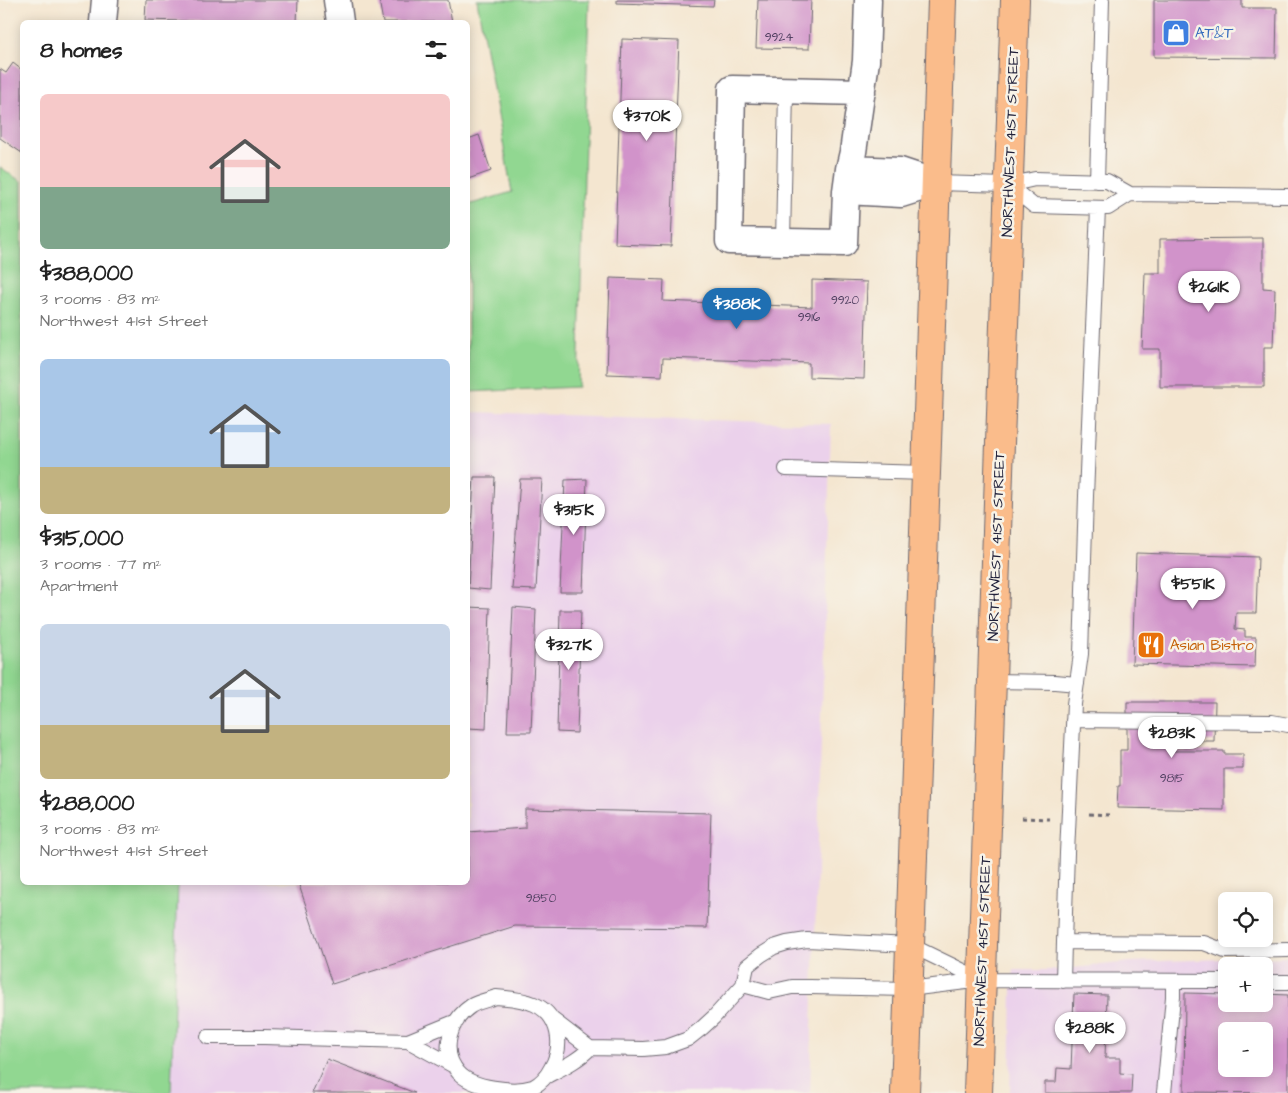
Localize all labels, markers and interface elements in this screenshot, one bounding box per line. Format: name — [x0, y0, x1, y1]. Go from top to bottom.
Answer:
shop icon: AT&T — [1161, 18, 1191, 48]
place label: AT&T — [1195, 23, 1234, 44]
house number: 9924 — [765, 29, 793, 46]
text: 8 homes — [40, 36, 122, 65]
icon: filters — [422, 36, 450, 64]
street label: NORTHWEST 41ST STREET — [997, 46, 1024, 238]
pin: $370K — [612, 100, 682, 142]
text: $370K — [624, 105, 670, 127]
icon: home — [200, 126, 290, 216]
text: $388,000 — [40, 259, 133, 288]
pin: $261K — [1174, 270, 1244, 313]
text: $261K — [1189, 276, 1229, 298]
text: 3 rooms · 83 m² — [40, 288, 160, 310]
pin: $388K — [702, 288, 772, 330]
house number: 9920 — [831, 292, 859, 309]
text: $388K — [713, 293, 761, 315]
house number: 9916 — [798, 309, 821, 326]
text: Northwest 41st Street — [40, 310, 208, 332]
icon: home — [200, 391, 290, 481]
street label: NORTHWEST 41ST STREET — [983, 450, 1010, 642]
pin: $315K — [539, 494, 609, 536]
text: $315K — [554, 499, 594, 521]
text: $315,000 — [40, 524, 123, 553]
text: 3 rooms · 77 m² — [40, 553, 161, 575]
pin: $551K — [1158, 568, 1228, 610]
text: $551K — [1171, 573, 1215, 595]
text: Apartment — [40, 575, 118, 597]
pin: $327K — [534, 628, 604, 671]
restaurant icon: Asian Bistro — [1136, 630, 1166, 660]
text: $327K — [546, 634, 592, 656]
place label: Asian Bistro — [1170, 635, 1254, 656]
icon: home — [200, 656, 290, 746]
pin: $283K — [1137, 716, 1207, 759]
text: $283K — [1149, 722, 1195, 744]
house number: 9815 — [1160, 770, 1185, 787]
text: $288,000 — [40, 789, 134, 818]
text: 3 rooms · 83 m² — [40, 818, 160, 840]
text: Northwest 41st Street — [40, 840, 208, 862]
street label: NORTHWEST 41ST STREET — [969, 855, 996, 1047]
house number: 9850 — [526, 890, 557, 907]
map controls — [1218, 892, 1273, 1077]
button: locate — [1218, 892, 1273, 947]
button: + — [1218, 957, 1273, 1012]
pin: $288K — [1055, 1012, 1125, 1054]
text: $288K — [1066, 1017, 1114, 1039]
button: − — [1218, 1022, 1273, 1077]

